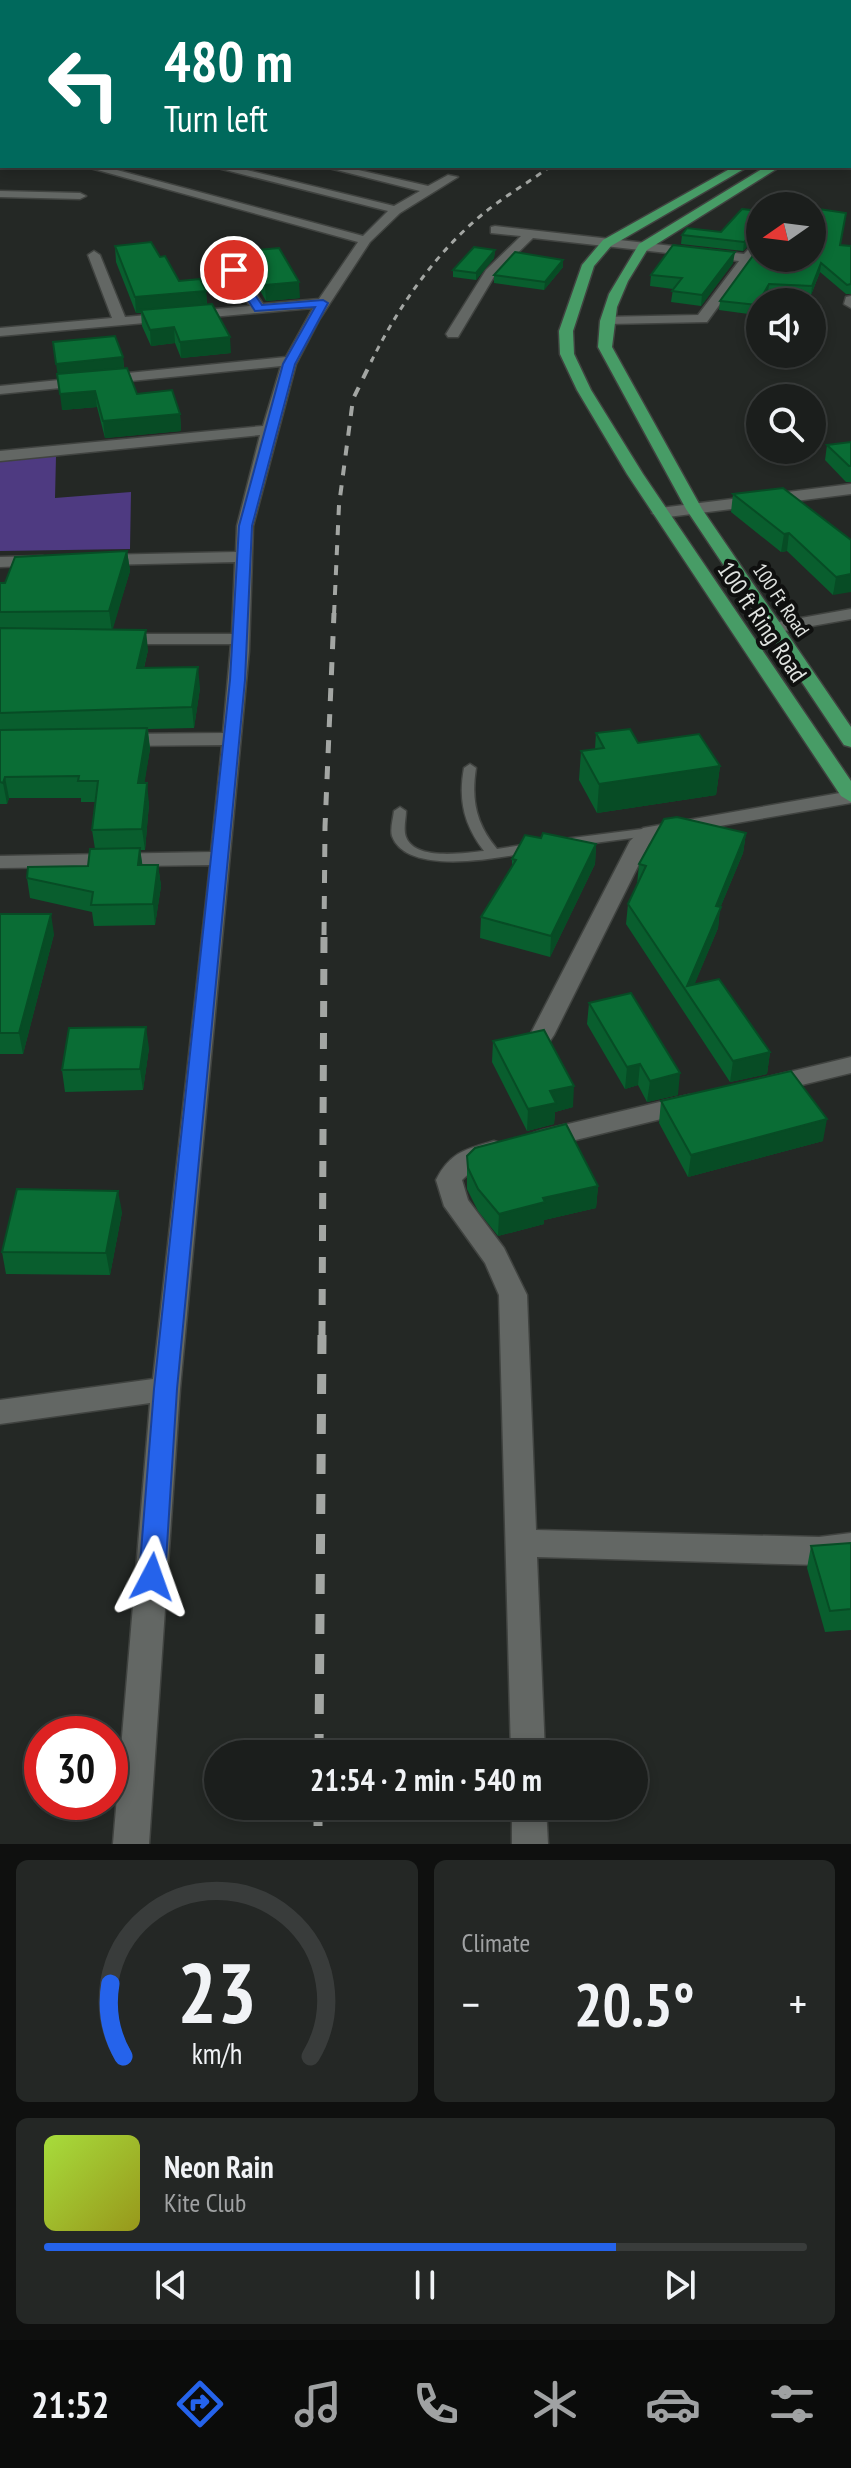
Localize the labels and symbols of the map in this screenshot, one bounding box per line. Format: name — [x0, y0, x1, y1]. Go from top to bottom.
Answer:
north arrow — [746, 192, 826, 272]
pin — [200, 236, 268, 304]
street label: 100 ft Ring Road — [711, 556, 814, 688]
street label: 100 Ft Road — [747, 558, 815, 642]
position arrow — [110, 1535, 194, 1619]
speed limit sign: 30 — [24, 1716, 128, 1820]

